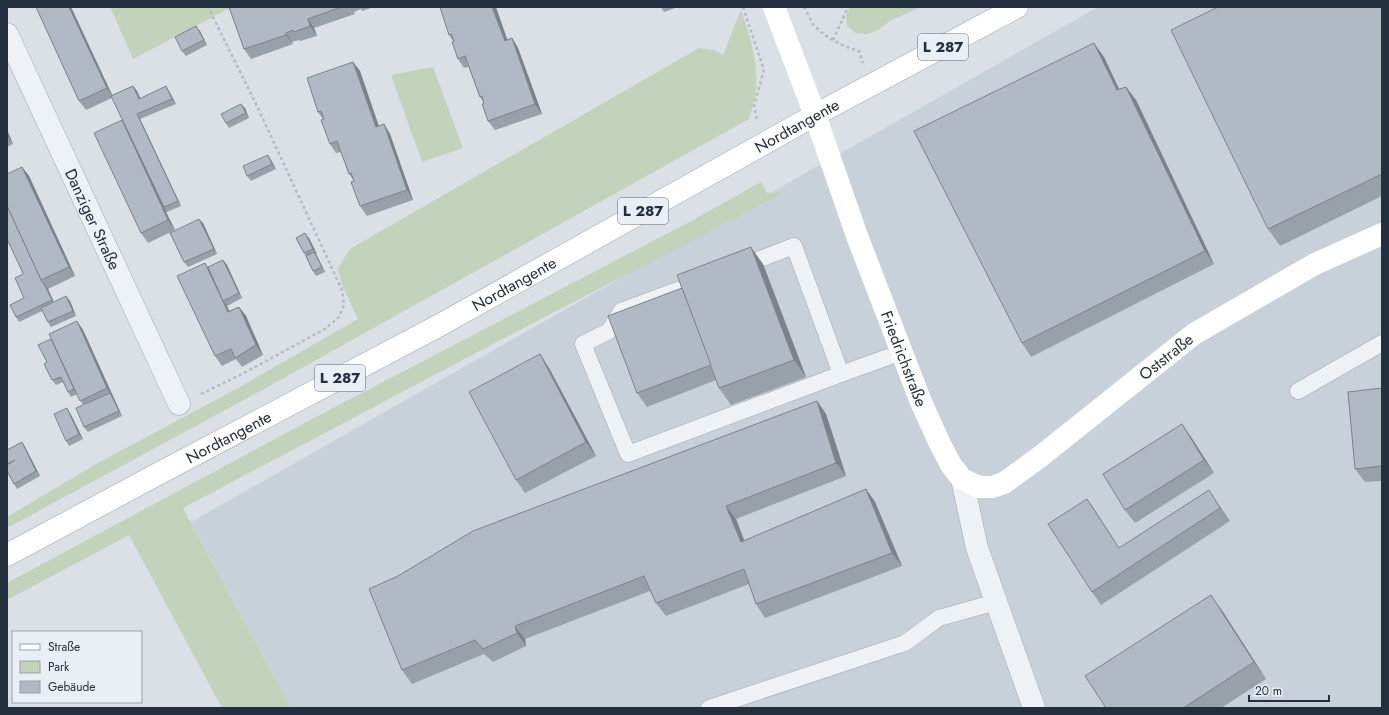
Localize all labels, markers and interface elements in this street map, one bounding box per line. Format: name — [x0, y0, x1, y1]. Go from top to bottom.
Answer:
road number: L 287 — [918, 34, 968, 60]
street label: Nordtangente — [750, 93, 843, 159]
street label: Danziger Straße — [59, 165, 126, 274]
road number: L 287 — [618, 198, 668, 224]
street label: Nordtangente — [468, 251, 561, 317]
street label: Friedrichstraße — [875, 307, 933, 410]
street label: Oststraße — [1134, 328, 1198, 386]
road number: L 287 — [315, 365, 365, 391]
street label: Nordtangente — [182, 405, 275, 469]
legend — [12, 631, 142, 703]
text: Straße — [48, 638, 80, 656]
text: Park — [48, 658, 70, 676]
scale bar — [1249, 677, 1329, 703]
text: Gebäude — [48, 678, 95, 696]
text: 20 m — [1255, 682, 1282, 700]

